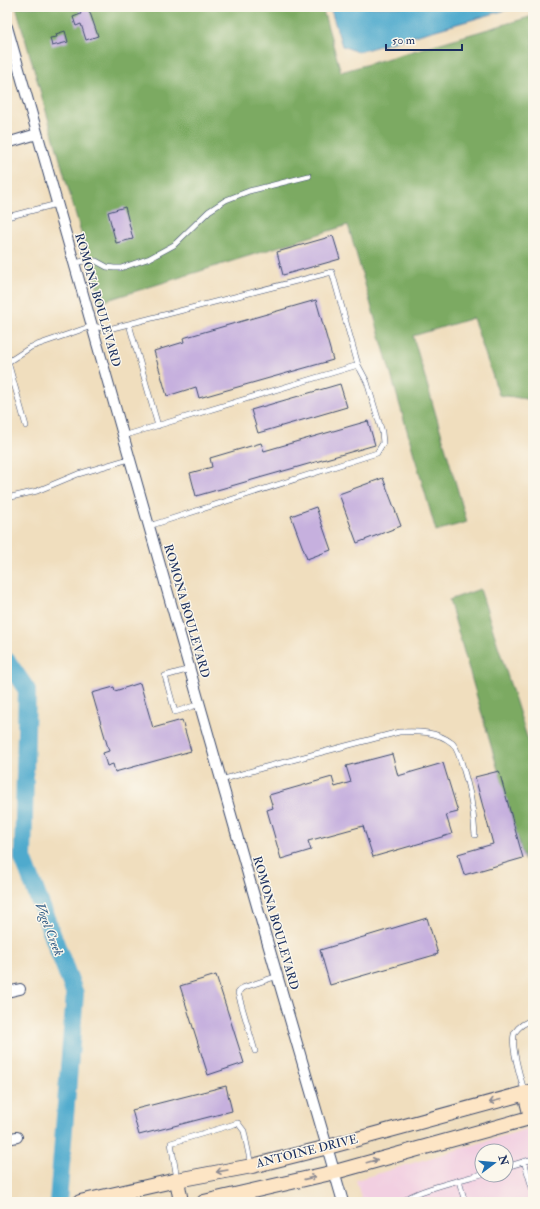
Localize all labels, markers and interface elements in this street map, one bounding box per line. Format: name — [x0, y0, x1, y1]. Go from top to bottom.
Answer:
scale bar — [386, 26, 462, 52]
text: 50 m — [392, 33, 416, 48]
street label: ROMONA BOULEVARD — [71, 232, 124, 369]
street label: ROMONA BOULEVARD — [160, 543, 213, 680]
street label: ROMONA BOULEVARD — [249, 855, 302, 992]
water label: Vogel Creek — [32, 900, 67, 958]
one-way arrow — [489, 1098, 502, 1105]
street label: ANTOINE DRIVE — [254, 1132, 360, 1172]
north arrow — [474, 1143, 514, 1183]
text: N — [495, 1153, 511, 1168]
one-way arrow — [366, 1157, 379, 1164]
one-way arrow — [216, 1168, 229, 1176]
one-way arrow — [303, 1173, 316, 1181]

